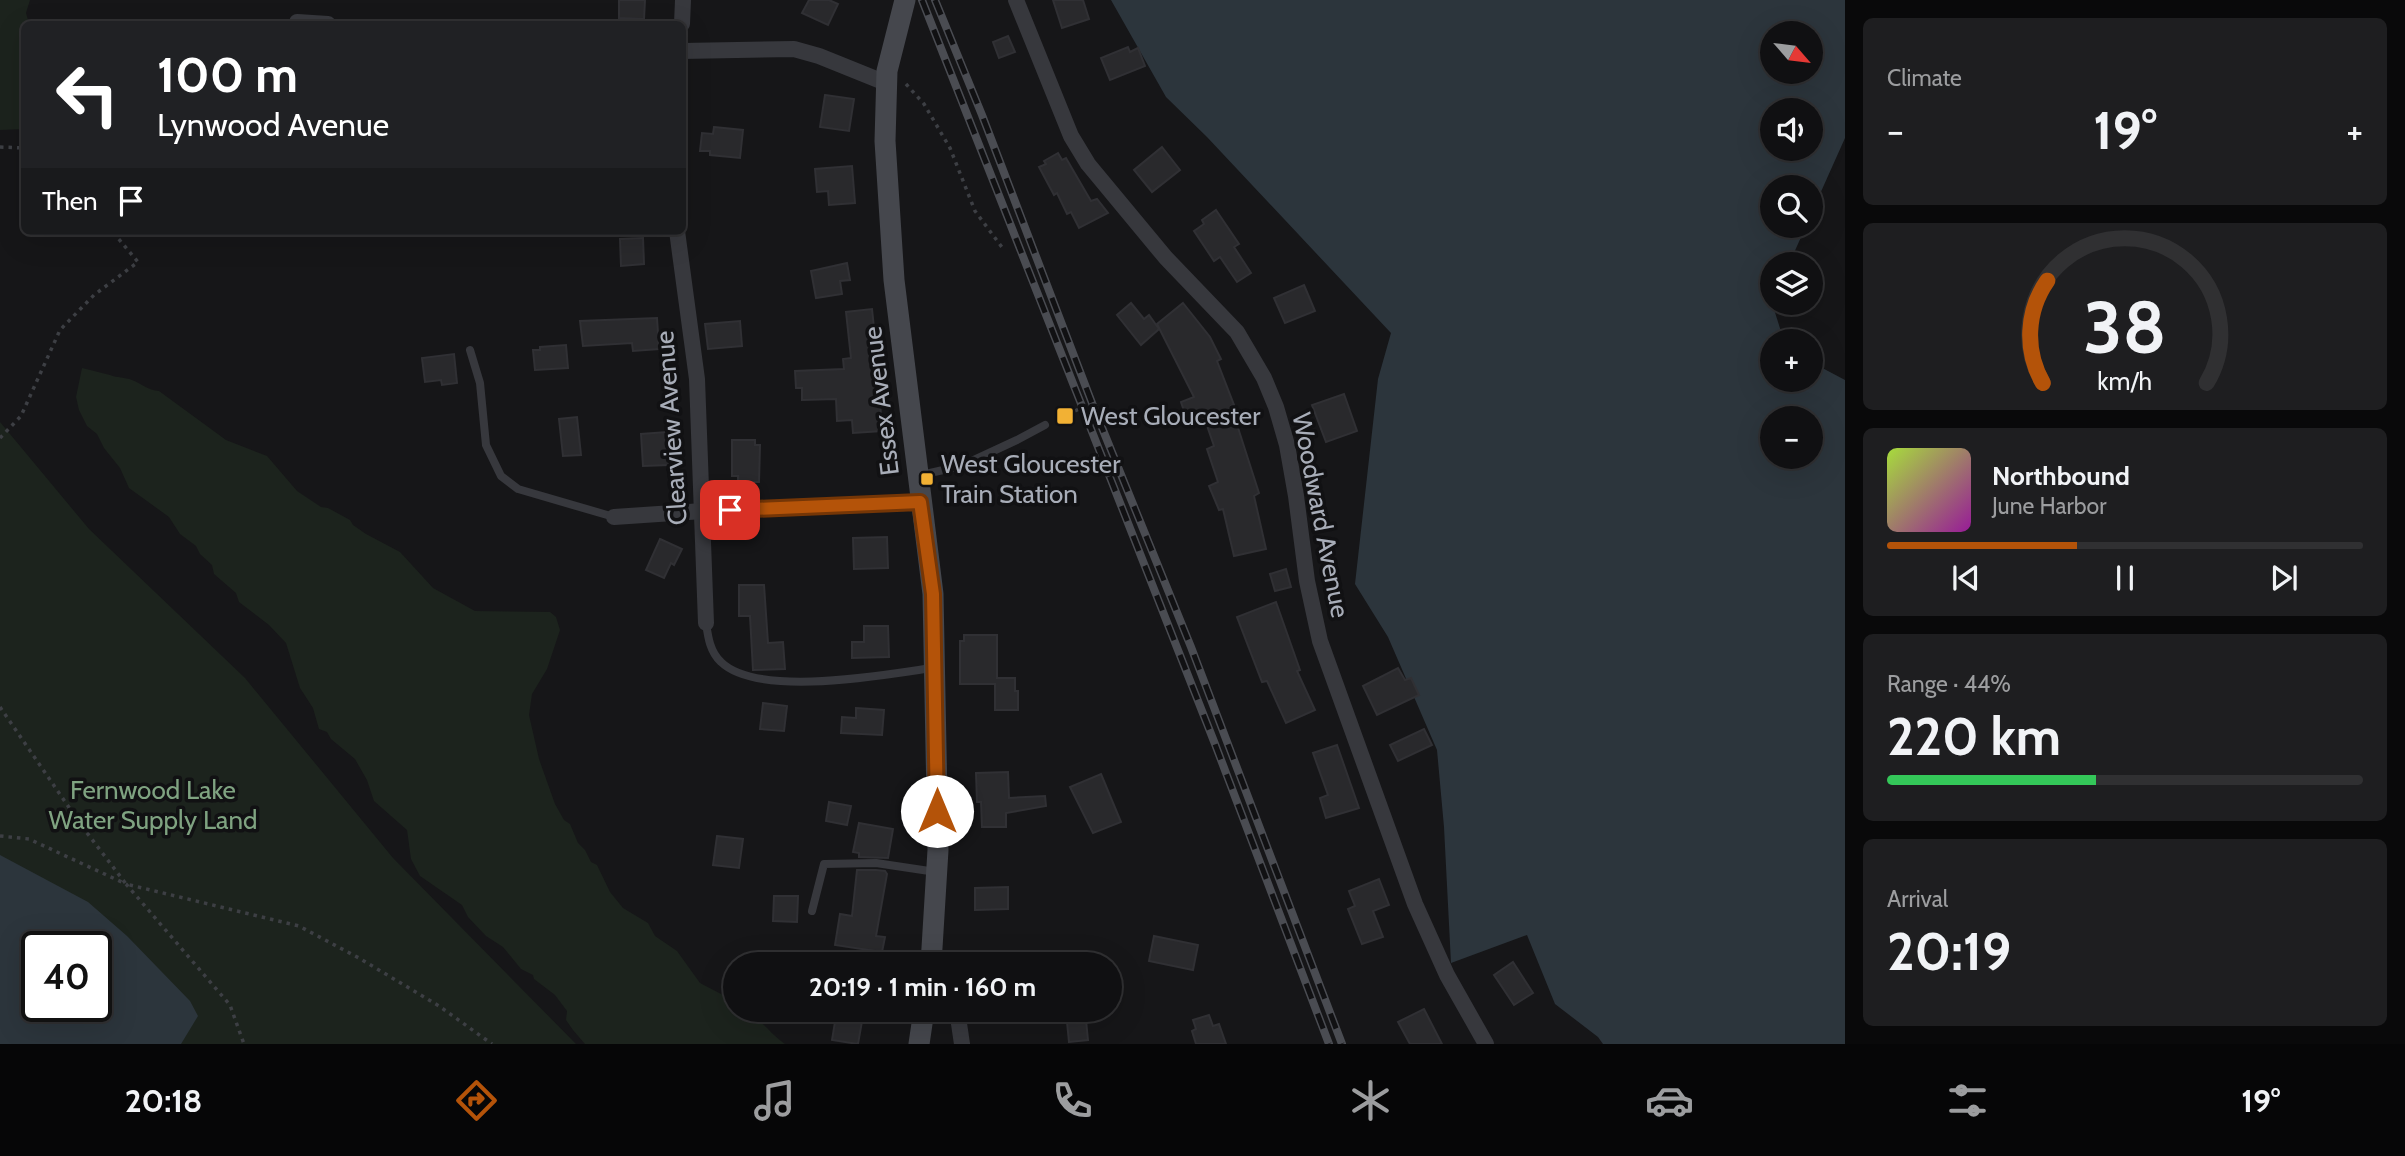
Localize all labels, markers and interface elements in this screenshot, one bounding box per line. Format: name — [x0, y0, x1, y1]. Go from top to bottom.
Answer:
north arrow — [1760, 21, 1824, 84]
map controls — [1760, 21, 1823, 469]
text: 100 m — [157, 45, 298, 104]
icon: left — [42, 49, 133, 140]
text: Climate — [1887, 64, 1962, 92]
button: sound — [1760, 98, 1823, 161]
text: 19° — [2093, 99, 2157, 162]
text: Lynwood Avenue — [157, 105, 389, 144]
text: − — [1887, 107, 1904, 154]
text: + — [2346, 107, 2363, 154]
button: search — [1760, 175, 1823, 238]
icon: arrive — [112, 182, 150, 220]
text: Then — [42, 185, 98, 217]
button: layers — [1760, 252, 1823, 315]
text: 38 — [2083, 283, 2167, 371]
street label: Essex Avenue — [856, 325, 906, 477]
button: + — [1760, 329, 1823, 392]
street label: Clearview Avenue — [648, 330, 694, 526]
text: km/h — [2098, 366, 2152, 396]
place label: West Gloucester — [1081, 400, 1261, 432]
marker: West Gloucester — [1055, 406, 1075, 426]
button: − — [1760, 406, 1823, 469]
street label: Woodward Avenue — [1285, 410, 1357, 620]
place label: West Gloucester Train Station — [941, 448, 1121, 510]
text: Northbound — [1992, 460, 2130, 492]
marker: West Gloucester Train Station — [919, 471, 935, 487]
pin — [700, 480, 760, 540]
icon: arrive — [711, 491, 749, 529]
text: June Harbor — [1992, 492, 2106, 520]
icon: previous — [1947, 559, 1985, 597]
icon: pause — [2106, 559, 2144, 597]
icon: next — [2265, 559, 2303, 597]
text: Range · 44% — [1887, 670, 2011, 698]
text: 220 km — [1887, 705, 2061, 768]
park label: Fernwood Lake Water Supply Land — [49, 774, 257, 836]
position arrow — [900, 774, 974, 848]
text: Arrival — [1887, 885, 1948, 913]
text: 20:19 — [1887, 920, 2011, 983]
speed limit sign: 40 — [21, 931, 112, 1022]
text: 20:19 · 1 min · 160 m — [809, 971, 1036, 1003]
icon: directions — [452, 1076, 501, 1125]
icon: music — [750, 1076, 799, 1125]
icon: phone — [1048, 1076, 1097, 1125]
icon: climate — [1346, 1076, 1395, 1125]
icon: car — [1645, 1076, 1694, 1125]
icon: filters — [1943, 1076, 1992, 1125]
text: 20:18 — [125, 1081, 202, 1120]
text: 19° — [2241, 1081, 2280, 1120]

